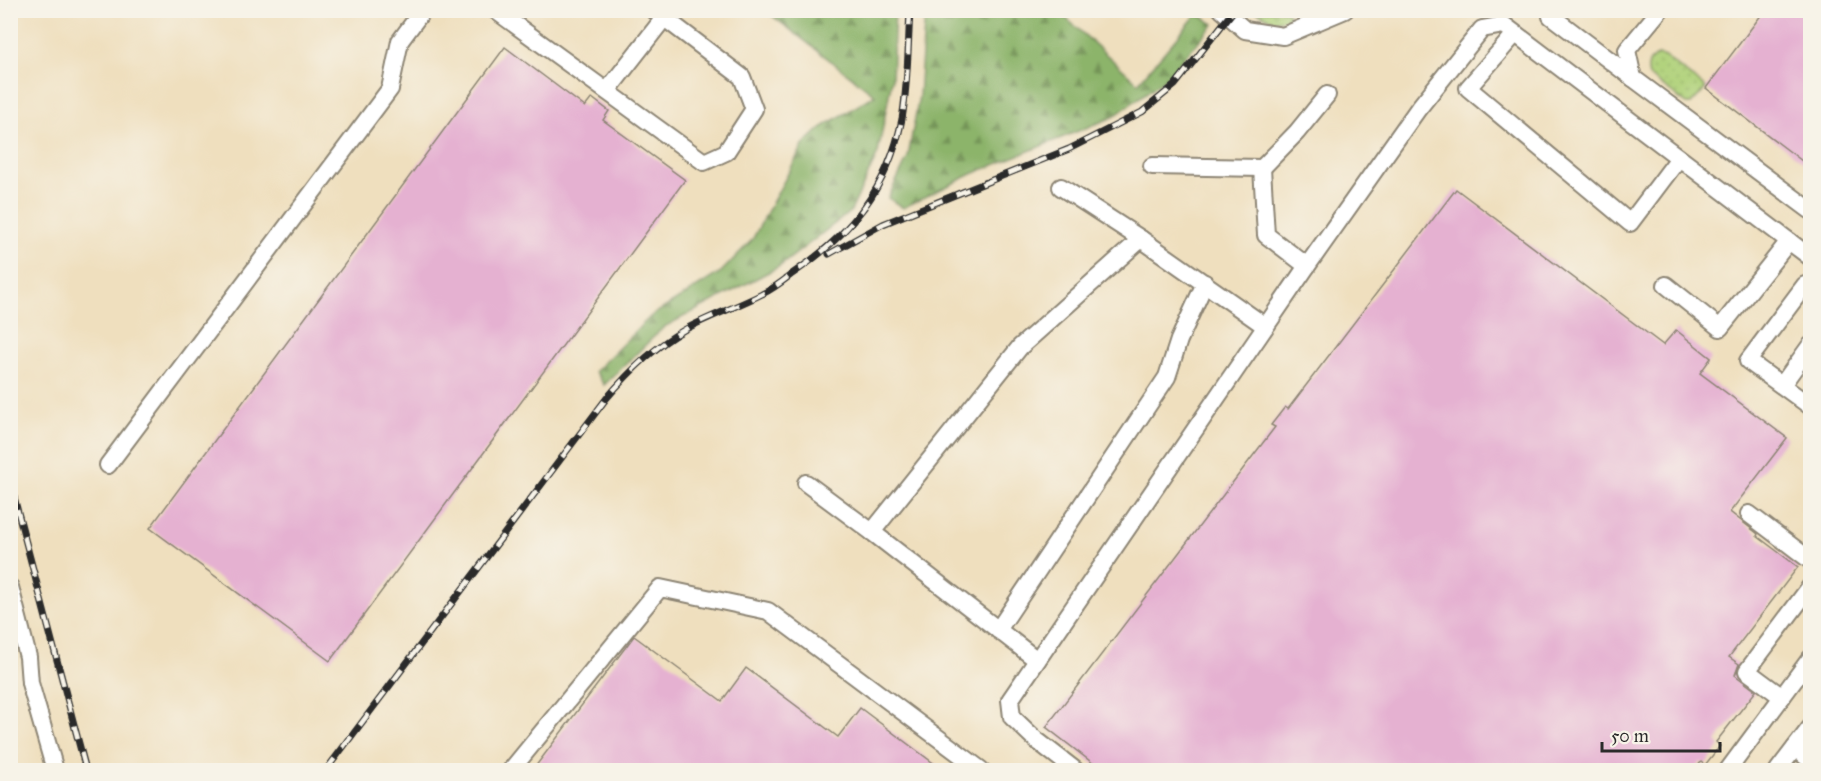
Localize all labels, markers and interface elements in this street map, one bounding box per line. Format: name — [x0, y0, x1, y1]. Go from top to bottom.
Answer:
scale bar — [1602, 715, 1720, 753]
text: 50 m — [1611, 725, 1649, 747]

